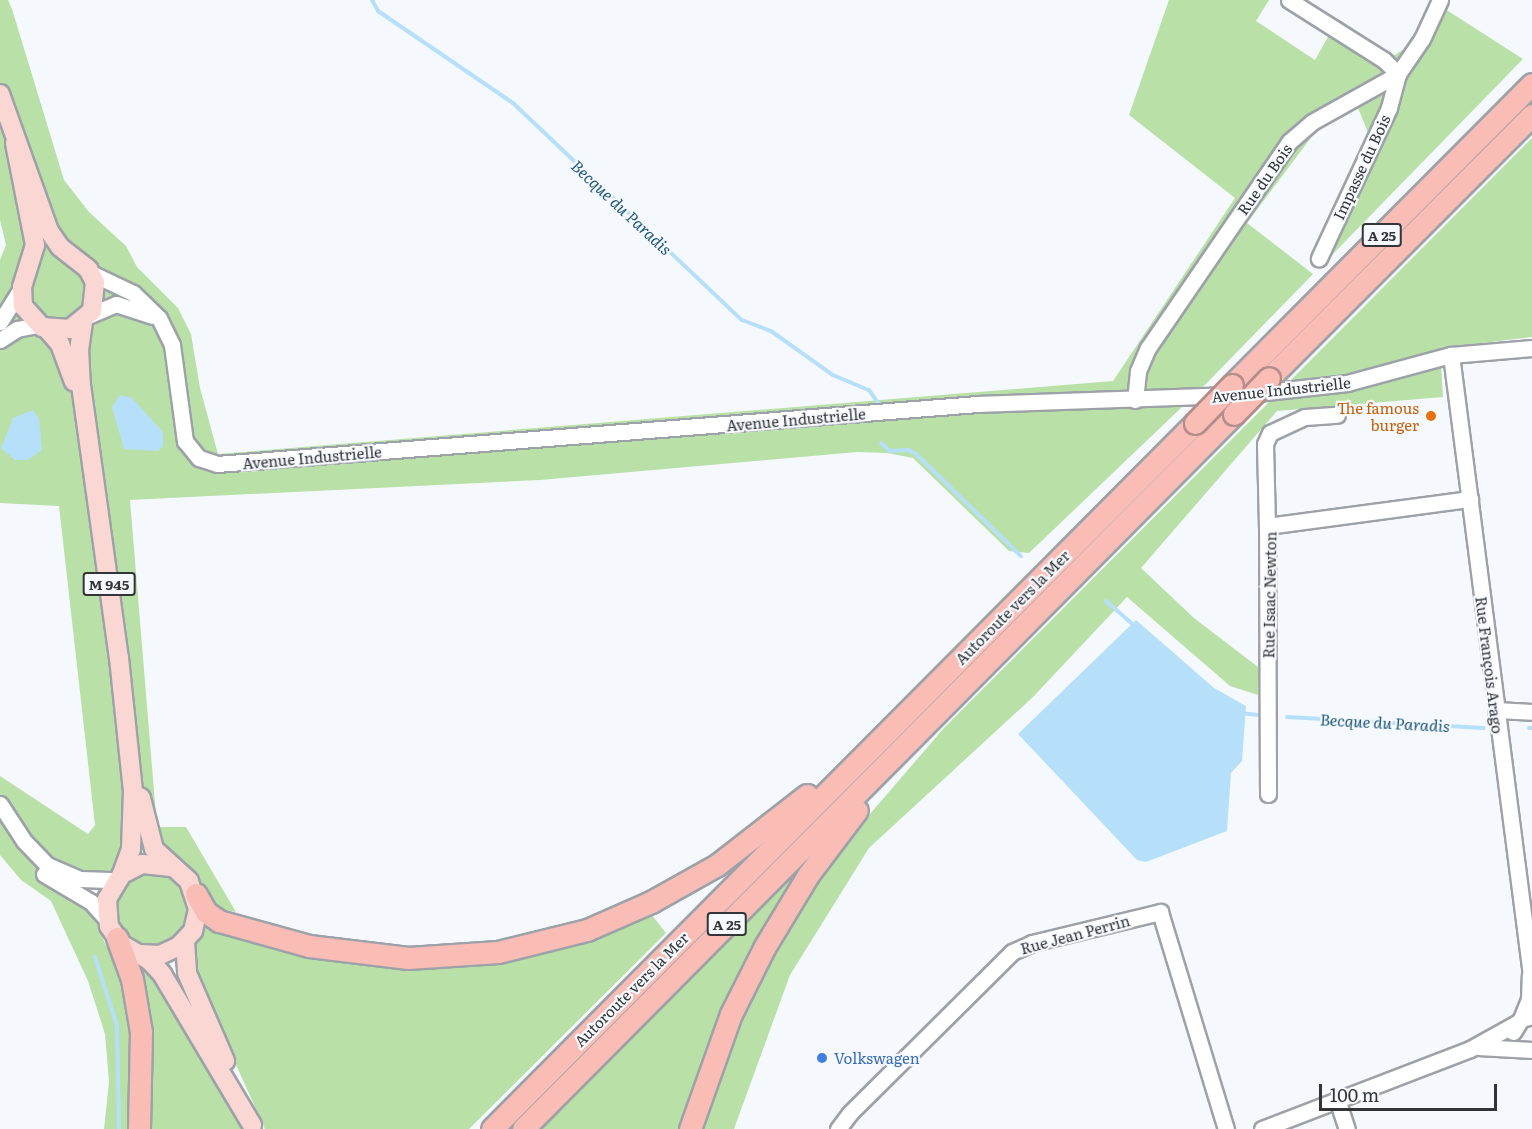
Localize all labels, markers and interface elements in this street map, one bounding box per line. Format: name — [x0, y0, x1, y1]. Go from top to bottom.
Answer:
street label: Impasse du Bois — [1329, 112, 1393, 222]
street label: Rue du Bois — [1233, 140, 1295, 218]
water label: Becque du Paradis — [568, 156, 676, 258]
road number: A 25 — [1361, 224, 1403, 246]
street label: Avenue Industrielle — [1211, 373, 1351, 405]
place label: The famous burger — [1337, 398, 1419, 433]
street label: Avenue Industrielle — [726, 404, 866, 434]
marker: The famous burger — [1424, 409, 1438, 423]
street label: Avenue Industrielle — [242, 442, 382, 472]
street label: Rue Isaac Newton — [1259, 531, 1279, 659]
street label: Autoroute vers la Mer — [951, 546, 1073, 668]
road number: M 945 — [82, 573, 136, 595]
street label: Rue François Arago — [1473, 595, 1507, 735]
water label: Becque du Paradis — [1320, 709, 1450, 735]
street label: Rue Jean Perrin — [1018, 911, 1132, 957]
road number: A 25 — [706, 913, 748, 935]
street label: Autoroute vers la Mer — [570, 928, 692, 1050]
place label: Volkswagen — [834, 1049, 920, 1067]
marker: Volkswagen — [815, 1051, 829, 1065]
scale bar — [1322, 1072, 1500, 1110]
text: 100 m — [1330, 1081, 1379, 1108]

